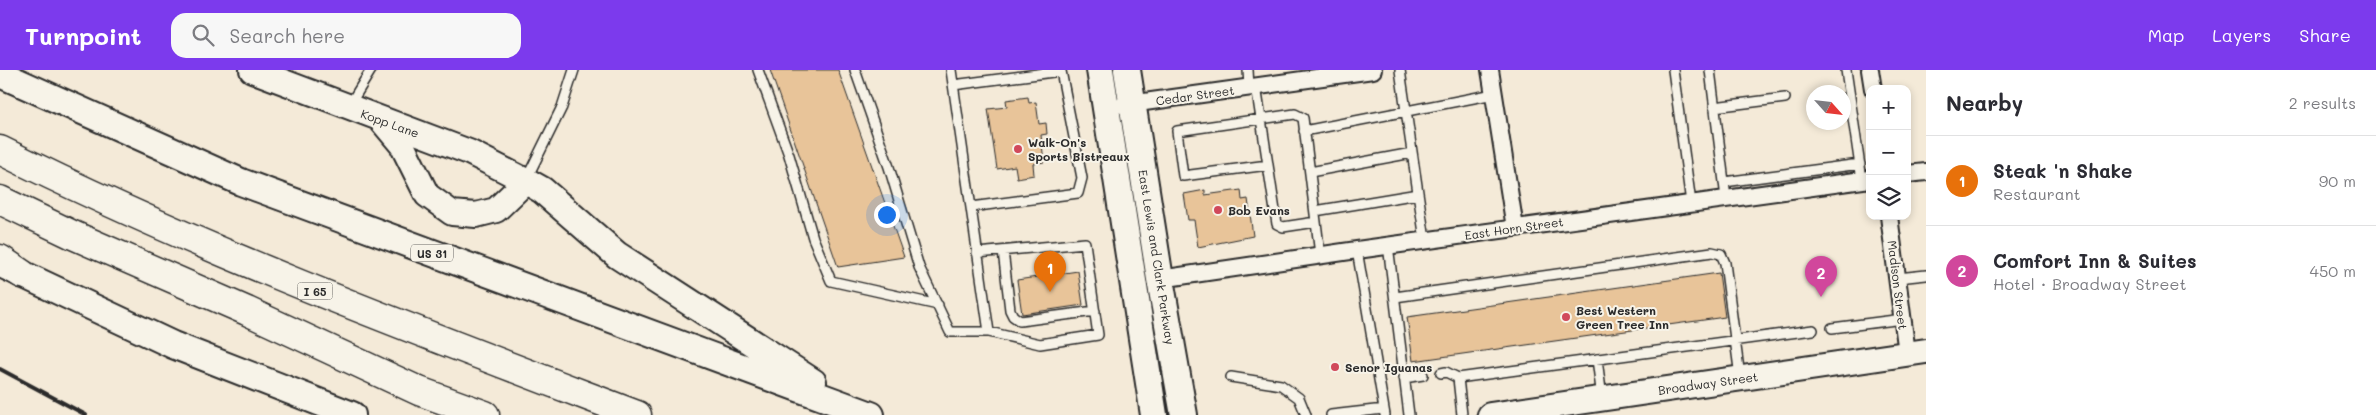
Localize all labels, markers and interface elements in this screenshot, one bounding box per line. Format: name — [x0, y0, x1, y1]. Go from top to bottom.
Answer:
search box — [171, 13, 521, 58]
text: Turnpoint — [25, 20, 141, 51]
icon: search — [189, 21, 217, 49]
text: Search here — [229, 23, 345, 48]
text: Map — [2148, 23, 2184, 47]
text: Layers — [2212, 23, 2271, 47]
text: Share — [2299, 23, 2351, 47]
street label: Cedar Street — [1155, 82, 1235, 108]
north arrow — [1806, 85, 1851, 130]
map controls — [1866, 85, 1911, 220]
button: + — [1866, 85, 1911, 130]
text: Nearby — [1946, 89, 2023, 116]
text: 2 results — [2289, 92, 2356, 113]
street label: Kopp Lane — [359, 105, 421, 141]
button: − — [1866, 130, 1911, 175]
place label: Walk-On's Sports Bistreaux — [1028, 134, 1130, 164]
marker: Walk-On's Sports Bistreaux — [1012, 143, 1024, 155]
text: Steak 'n Shake — [1993, 158, 2132, 183]
street label: East Lewis and Clark Parkway — [1135, 168, 1179, 346]
text: 1 — [1958, 170, 1966, 191]
text: 90 m — [2319, 170, 2356, 191]
button: layers — [1866, 175, 1911, 220]
text: Restaurant — [1993, 183, 2081, 204]
your location — [874, 202, 900, 228]
place label: Bob Evans — [1228, 202, 1290, 218]
marker: Bob Evans — [1212, 204, 1224, 216]
street label: East Horn Street — [1464, 213, 1564, 243]
street label: Madison Street — [1885, 239, 1911, 331]
road number: US 31 — [411, 244, 453, 262]
text: Comfort Inn & Suites — [1993, 248, 2197, 273]
pin: 1 — [1034, 251, 1066, 292]
pin: 2 — [1805, 256, 1837, 297]
text: 2 — [1958, 260, 1966, 281]
text: 450 m — [2310, 260, 2356, 281]
text: Hotel · Broadway Street — [1993, 273, 2186, 294]
road number: I 65 — [298, 282, 332, 300]
place label: Best Western Green Tree Inn — [1576, 302, 1669, 332]
marker: Best Western Green Tree Inn — [1560, 311, 1572, 323]
place label: Senor Iguanas — [1345, 359, 1432, 375]
marker: Senor Iguanas — [1329, 361, 1341, 373]
street label: Broadway Street — [1657, 368, 1759, 398]

